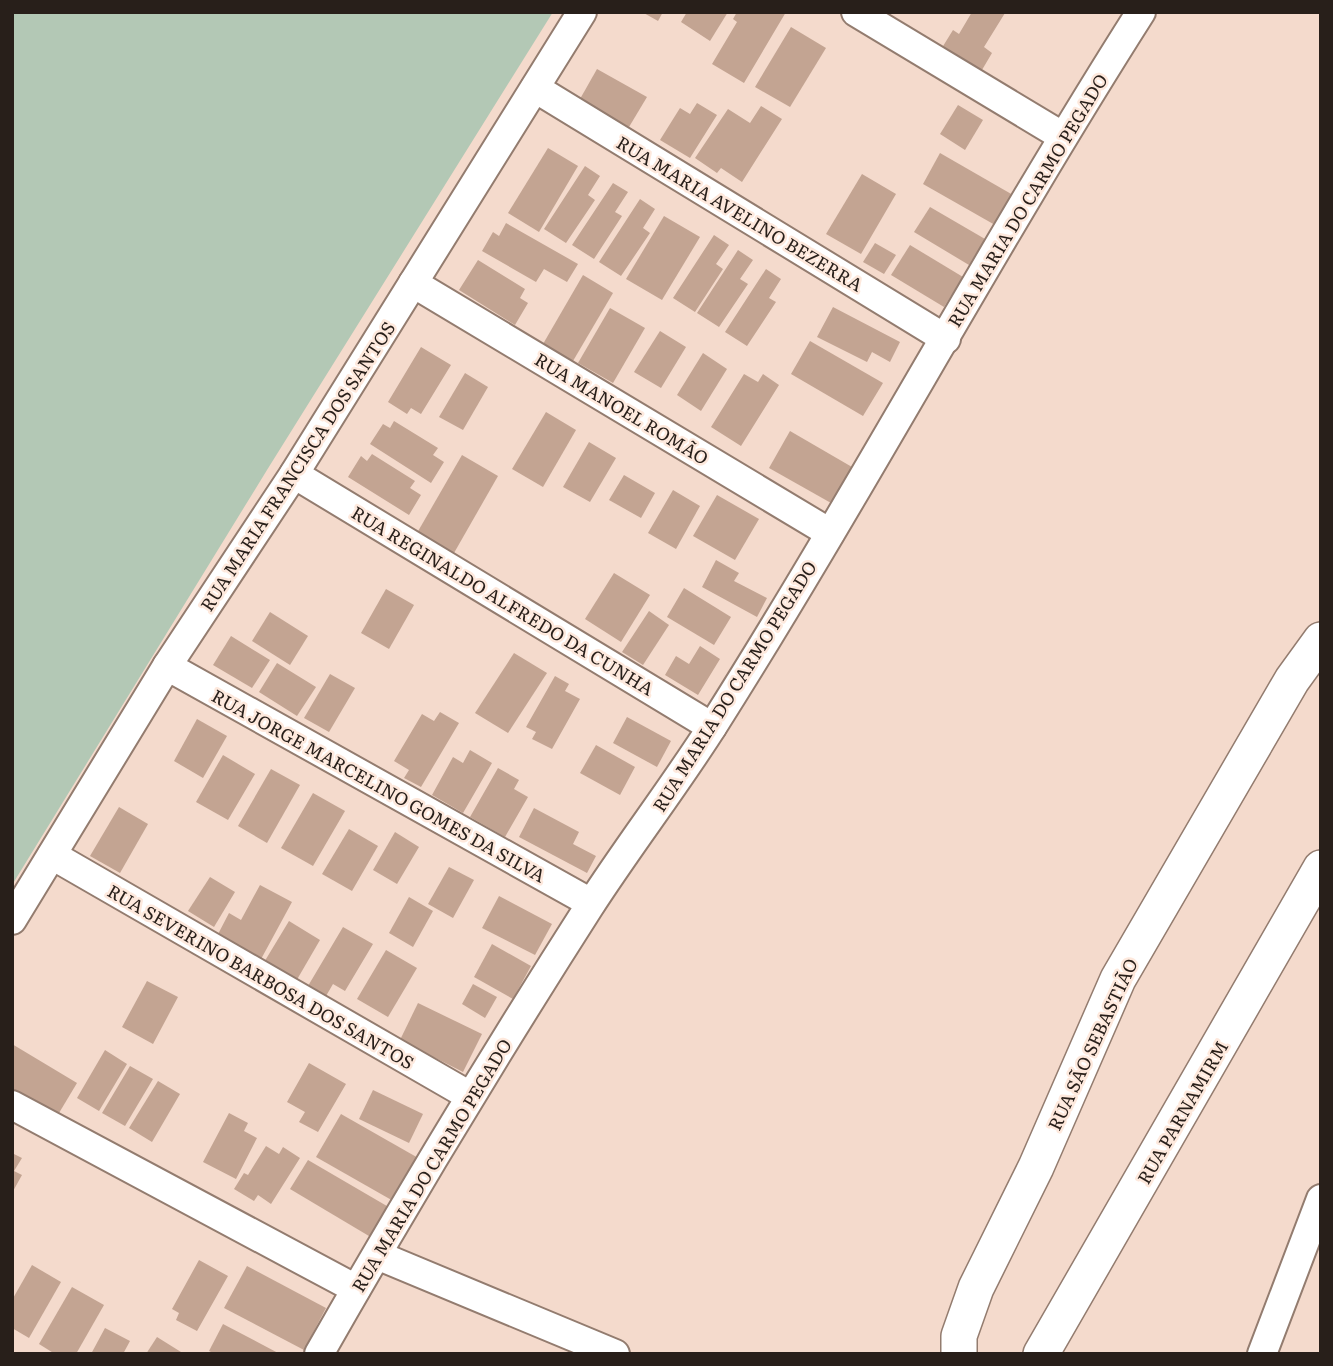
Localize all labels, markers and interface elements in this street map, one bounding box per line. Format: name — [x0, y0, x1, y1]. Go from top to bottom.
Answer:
street label: RUA MARIA DO CARMO PEGADO — [940, 68, 1114, 332]
street label: RUA MARIA AVELINO BEZERRA — [612, 128, 868, 298]
street label: RUA MARIA FRANCISCA DOS SANTOS — [193, 316, 401, 616]
street label: RUA MANOEL ROMÃO — [530, 345, 714, 471]
street label: RUA REGINALDO ALFREDO DA CUNHA — [347, 499, 659, 701]
street label: RUA MARIA DO CARMO PEGADO — [645, 555, 823, 817]
street label: RUA JORGE MARCELINO GOMES DA SILVA — [207, 682, 551, 888]
street label: RUA SEVERINO BARBOSA DOS SANTOS — [103, 877, 419, 1075]
street label: RUA SÃO SEBASTIÃO — [1040, 953, 1144, 1135]
street label: RUA MARIA DO CARMO PEGADO — [344, 1033, 518, 1297]
street label: RUA PARNAMIRM — [1130, 1035, 1234, 1189]

